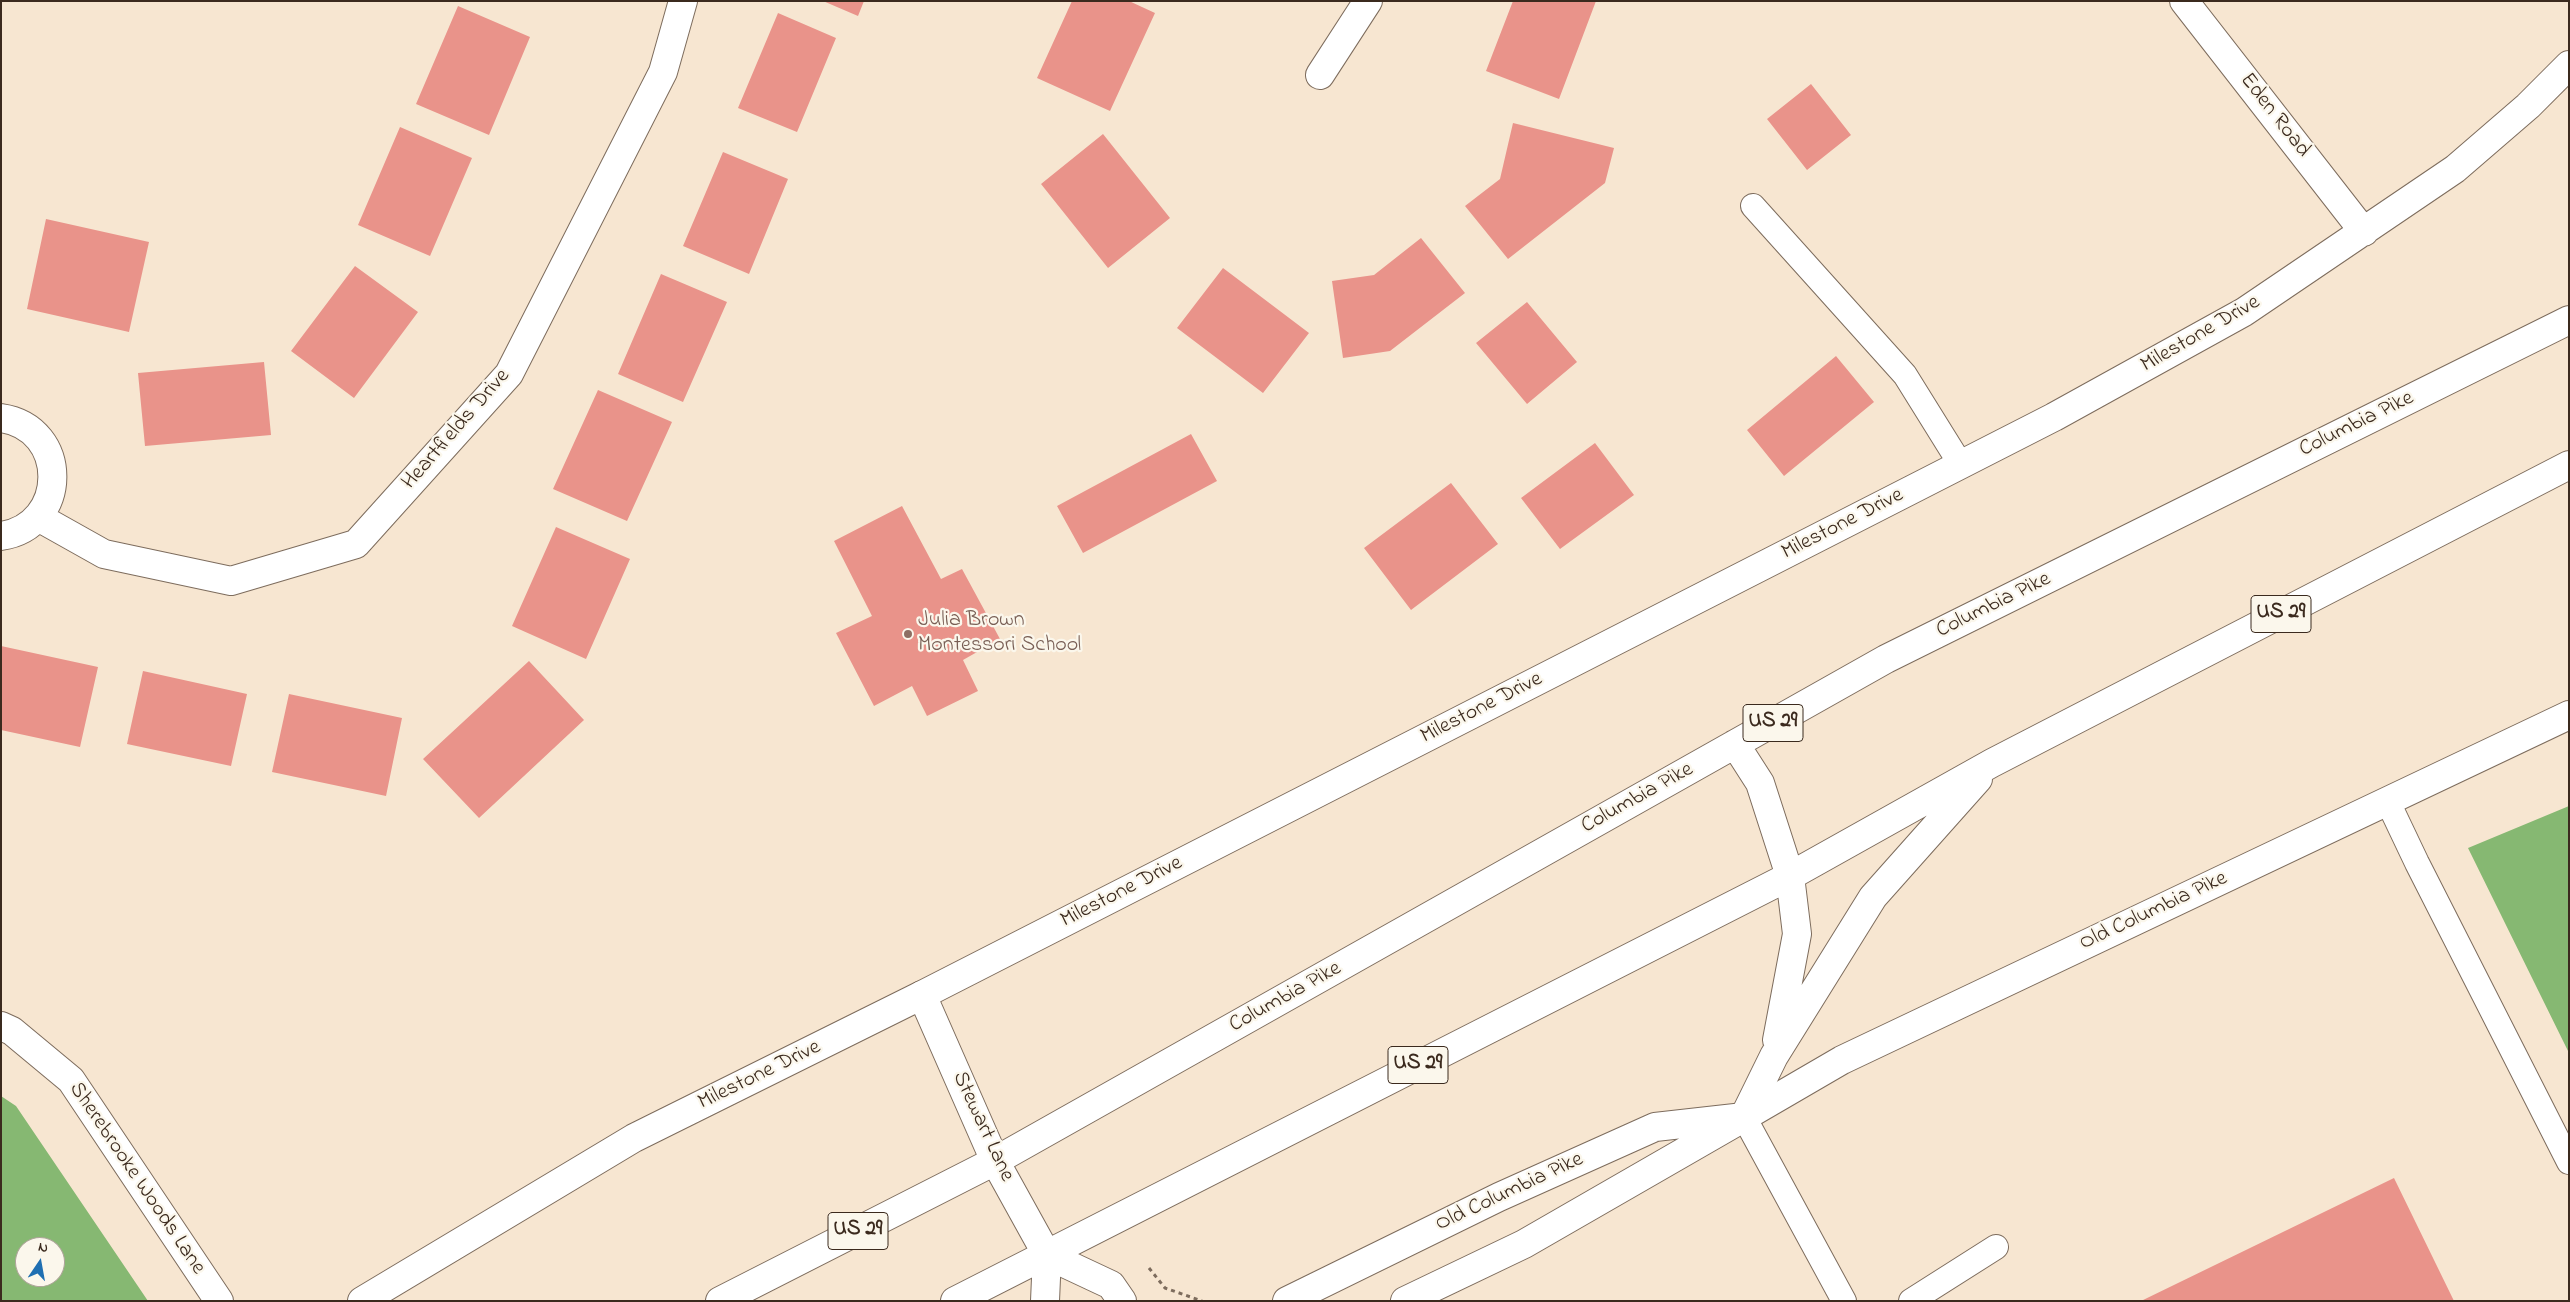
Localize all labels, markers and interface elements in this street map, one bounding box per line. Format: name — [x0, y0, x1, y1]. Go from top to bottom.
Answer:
street label: Eden Road — [2233, 69, 2315, 163]
street label: Milestone Drive — [2137, 290, 2265, 380]
street label: Heartfields Drive — [397, 364, 517, 496]
street label: Columbia Pike — [2296, 386, 2418, 464]
street label: Milestone Drive — [1778, 483, 1908, 567]
street label: Columbia Pike — [1933, 567, 2055, 645]
road number: US 29 — [2251, 596, 2311, 632]
place label: Julia Brown Montessori School — [918, 608, 1081, 660]
marker: Julia Brown Montessori School — [902, 628, 914, 640]
street label: Milestone Drive — [1417, 667, 1547, 751]
road number: US 29 — [1743, 704, 1803, 741]
street label: Columbia Pike — [1577, 757, 1699, 841]
street label: Milestone Drive — [1057, 851, 1187, 935]
street label: Old Columbia Pike — [2076, 866, 2232, 958]
street label: Columbia Pike — [1225, 956, 1347, 1040]
street label: Milestone Drive — [694, 1035, 826, 1117]
road number: US 29 — [1388, 1046, 1448, 1084]
street label: Stewart Lane — [945, 1068, 1019, 1186]
street label: Sherebrooke Woods Lane — [62, 1078, 210, 1280]
street label: Old Columbia Pike — [1432, 1147, 1588, 1239]
road number: US 29 — [828, 1212, 888, 1250]
north arrow — [15, 1237, 65, 1287]
text: N — [36, 1237, 50, 1259]

